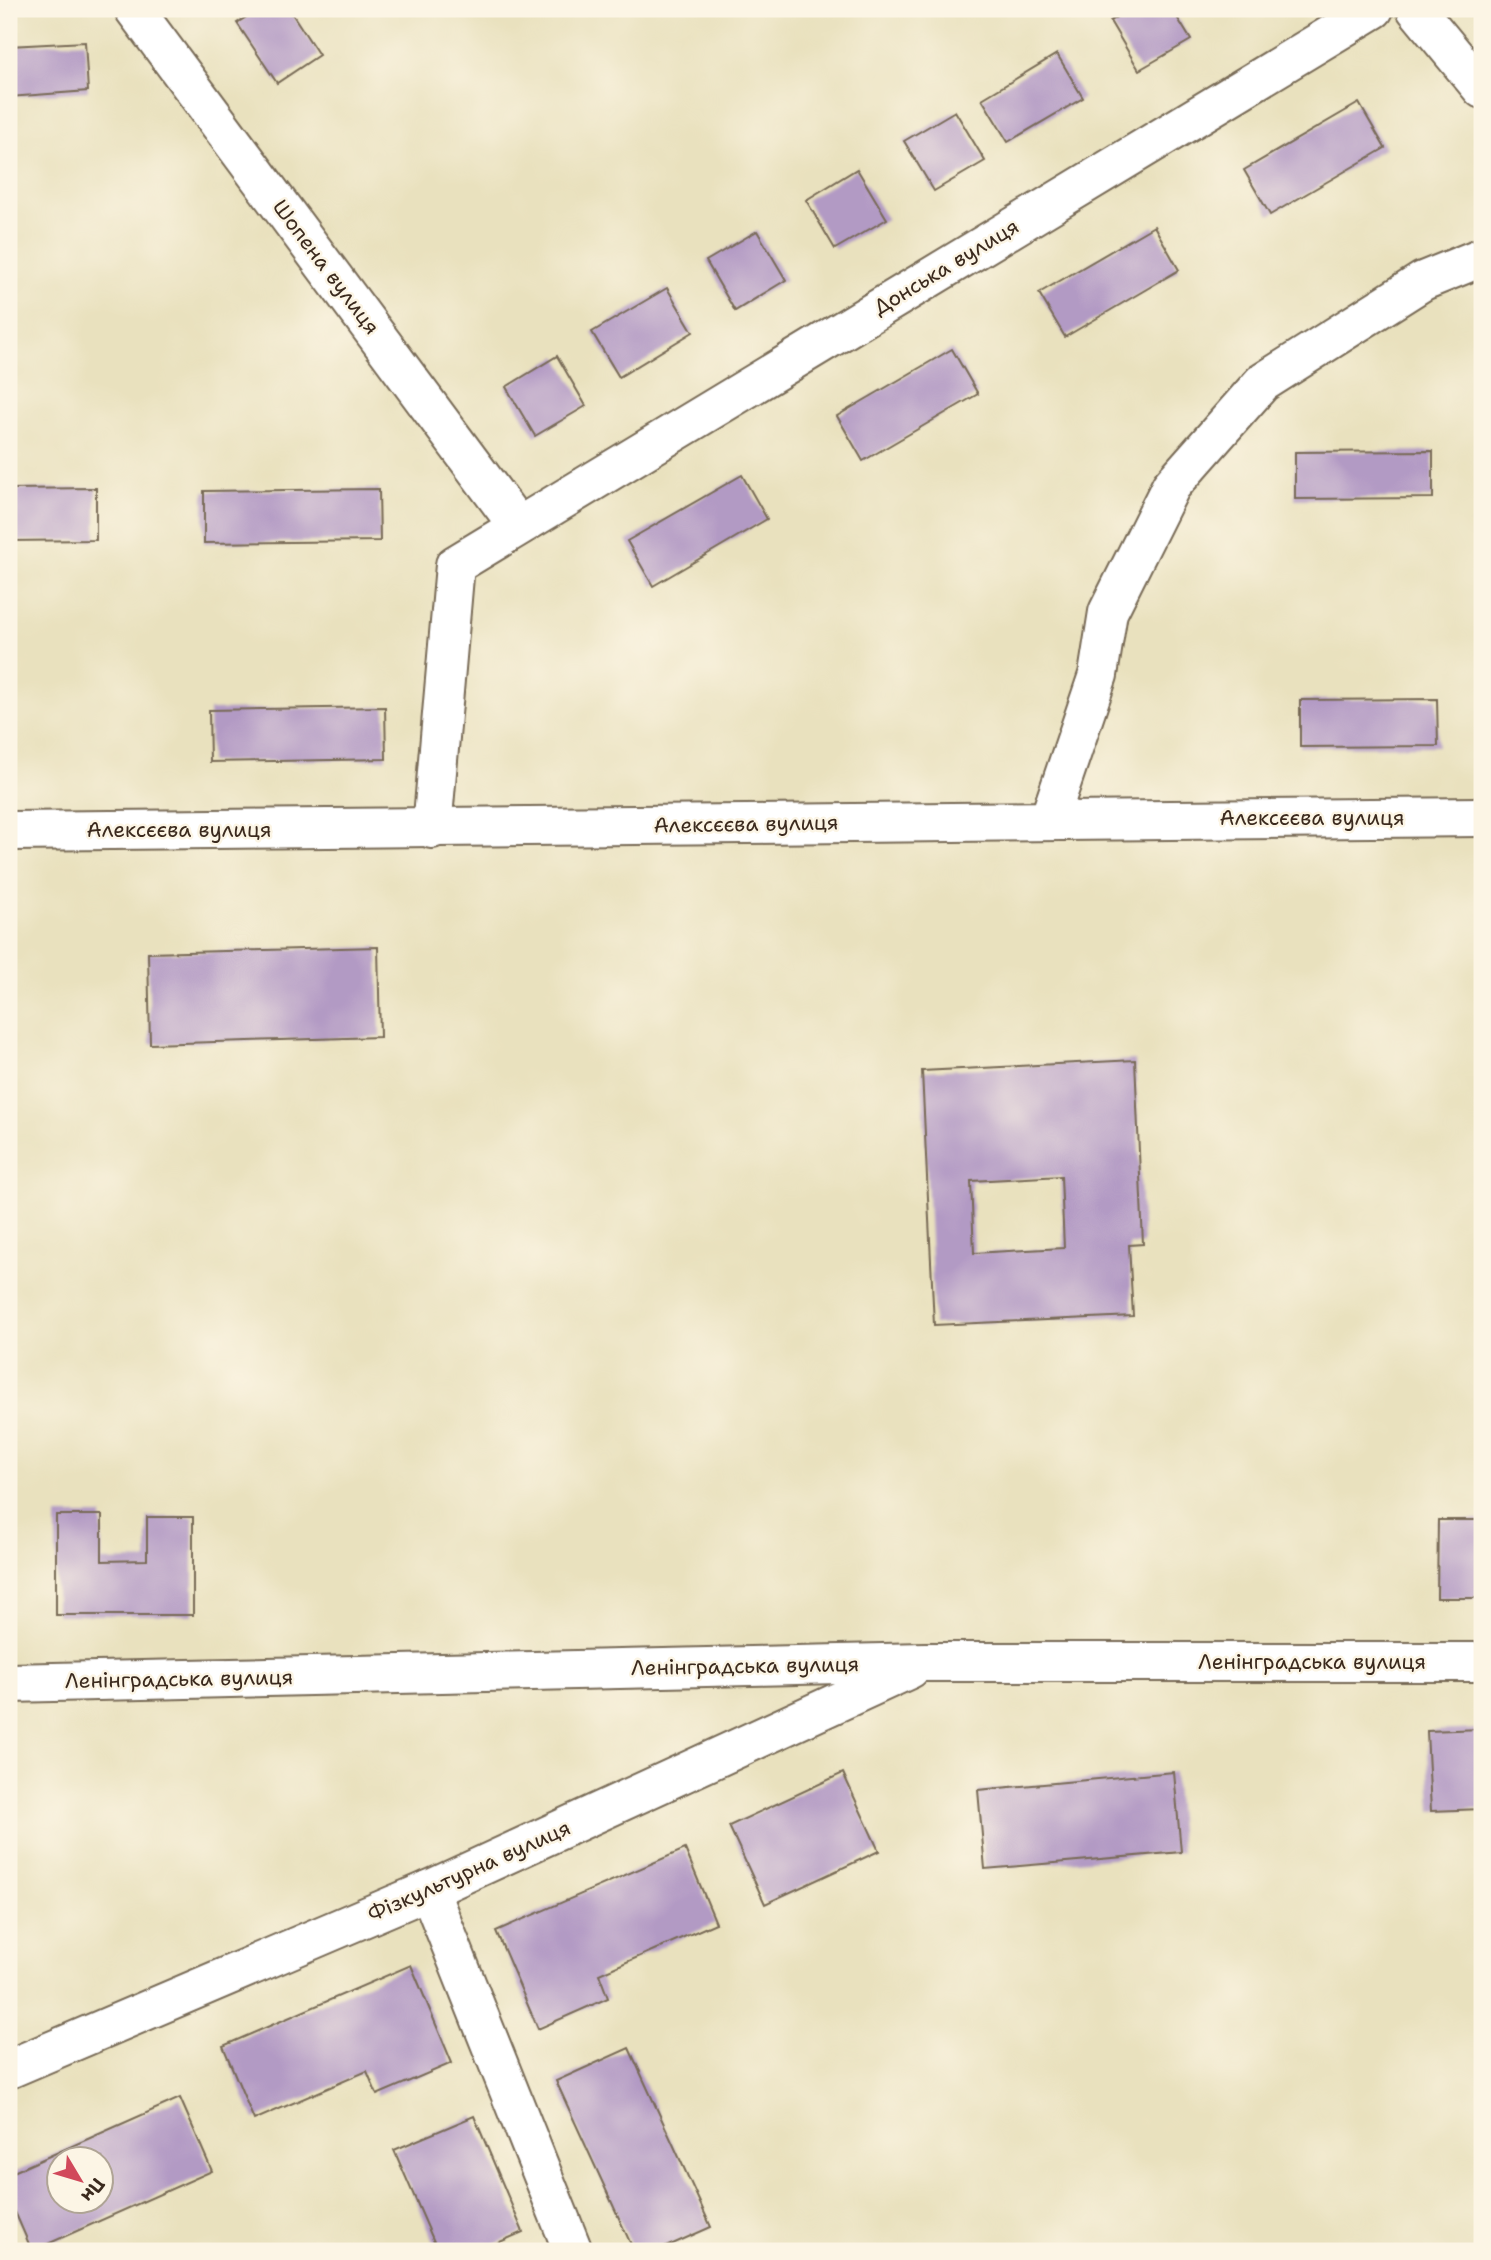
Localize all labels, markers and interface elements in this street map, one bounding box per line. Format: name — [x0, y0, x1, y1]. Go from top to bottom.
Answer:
street label: Шопена вулиця — [266, 194, 386, 340]
street label: Донська вулиця — [868, 212, 1024, 322]
street label: Алексєєва вулиця — [1219, 804, 1405, 832]
street label: Алексєєва вулиця — [653, 808, 839, 840]
street label: Алексєєва вулиця — [86, 816, 272, 844]
street label: Ленінградська вулиця — [1198, 1648, 1426, 1676]
street label: Ленінградська вулиця — [631, 1650, 859, 1682]
street label: Ленінградська вулиця — [65, 1663, 293, 1695]
street label: Фiзкультурна вулиця — [363, 1814, 575, 1928]
north arrow — [46, 2144, 116, 2214]
text: Пн — [75, 2173, 111, 2208]

